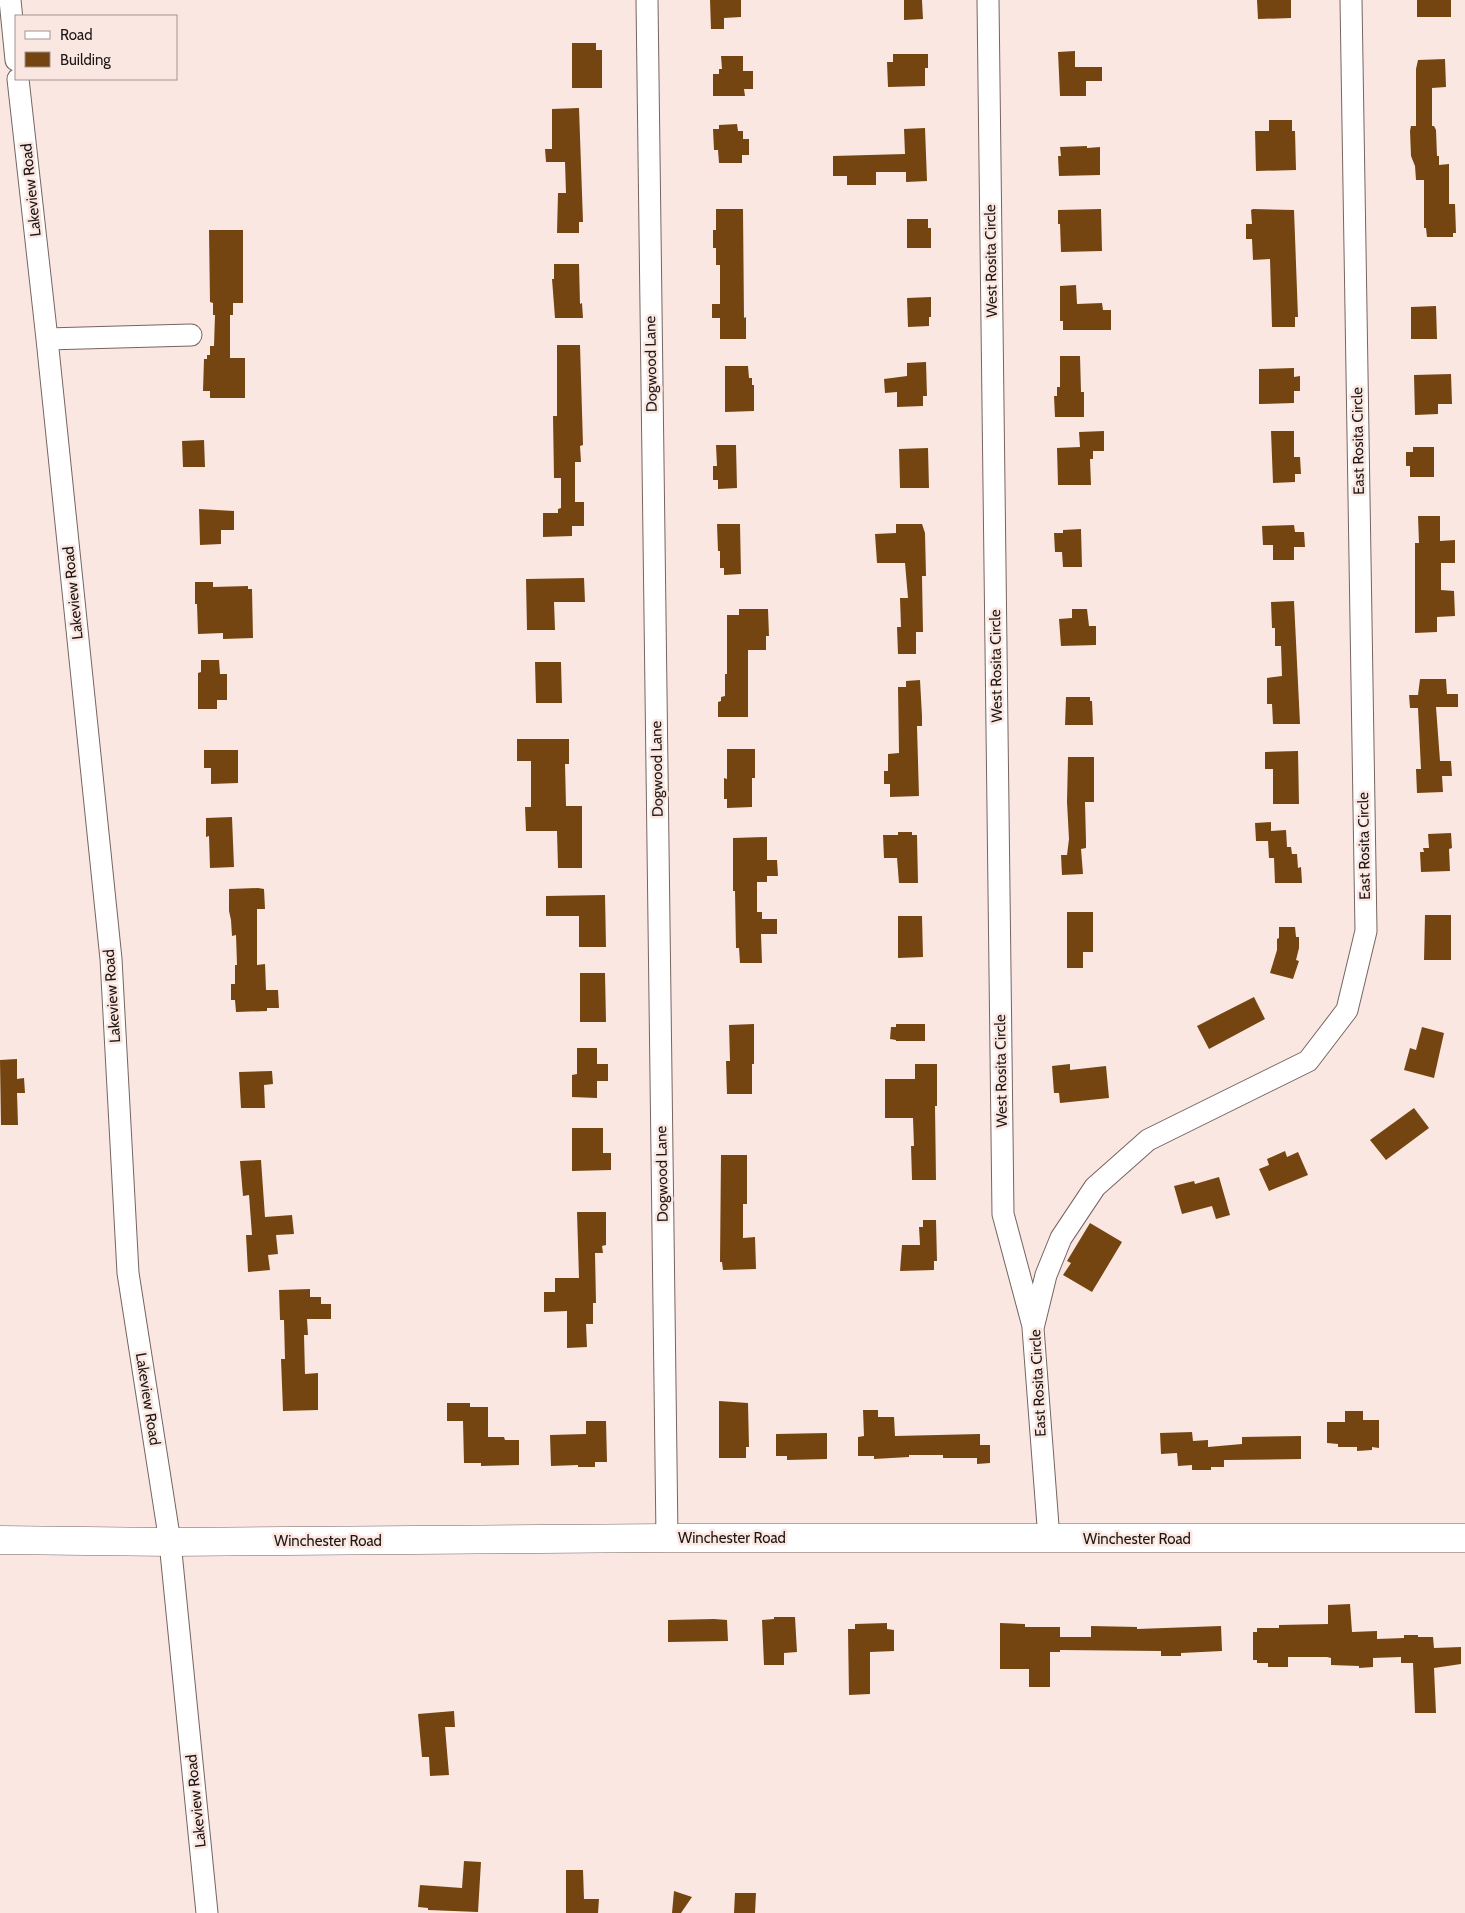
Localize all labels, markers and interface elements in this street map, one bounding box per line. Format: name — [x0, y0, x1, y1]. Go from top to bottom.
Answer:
legend — [15, 15, 178, 80]
text: Road — [60, 26, 93, 44]
text: Building — [60, 51, 111, 69]
street label: Lakeview Road — [17, 142, 45, 238]
street label: West Rosita Circle — [981, 204, 1001, 318]
street label: Dogwood Lane — [641, 315, 661, 412]
street label: East Rosita Circle — [1348, 387, 1368, 495]
street label: Lakeview Road — [59, 545, 87, 641]
street label: West Rosita Circle — [986, 609, 1006, 723]
street label: Dogwood Lane — [647, 720, 667, 817]
street label: East Rosita Circle — [1354, 792, 1374, 900]
street label: Lakeview Road — [100, 949, 124, 1043]
street label: West Rosita Circle — [991, 1014, 1011, 1128]
street label: Dogwood Lane — [652, 1125, 672, 1222]
street label: East Rosita Circle — [1026, 1329, 1050, 1437]
street label: Lakeview Road — [132, 1351, 164, 1447]
street label: Winchester Road — [678, 1529, 786, 1547]
street label: Winchester Road — [1083, 1530, 1191, 1548]
street label: Winchester Road — [274, 1532, 382, 1550]
street label: Lakeview Road — [182, 1753, 210, 1849]

